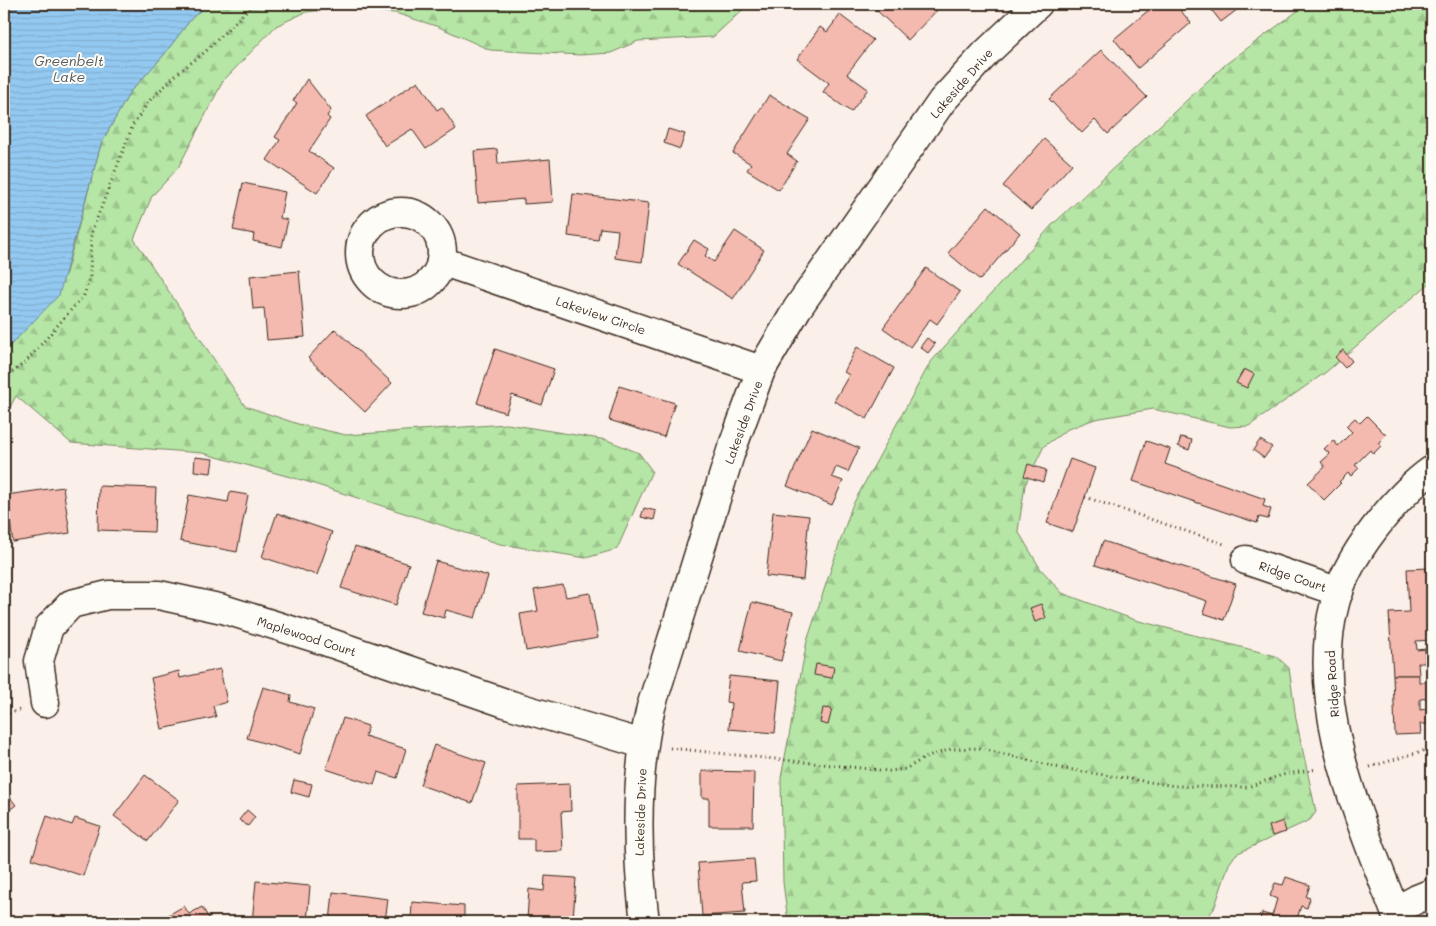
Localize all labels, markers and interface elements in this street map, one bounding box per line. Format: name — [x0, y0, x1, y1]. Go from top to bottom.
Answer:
street label: Lakeside Drive — [926, 45, 996, 121]
water label: Greenbelt Lake — [34, 51, 104, 86]
street label: Lakeview Circle — [554, 292, 648, 338]
street label: Lakeside Drive — [720, 378, 766, 466]
street label: Ridge Court — [1257, 557, 1329, 595]
street label: Maplewood Court — [255, 612, 359, 660]
street label: Ridge Road — [1322, 650, 1342, 718]
street label: Lakeside Drive — [630, 768, 650, 856]

